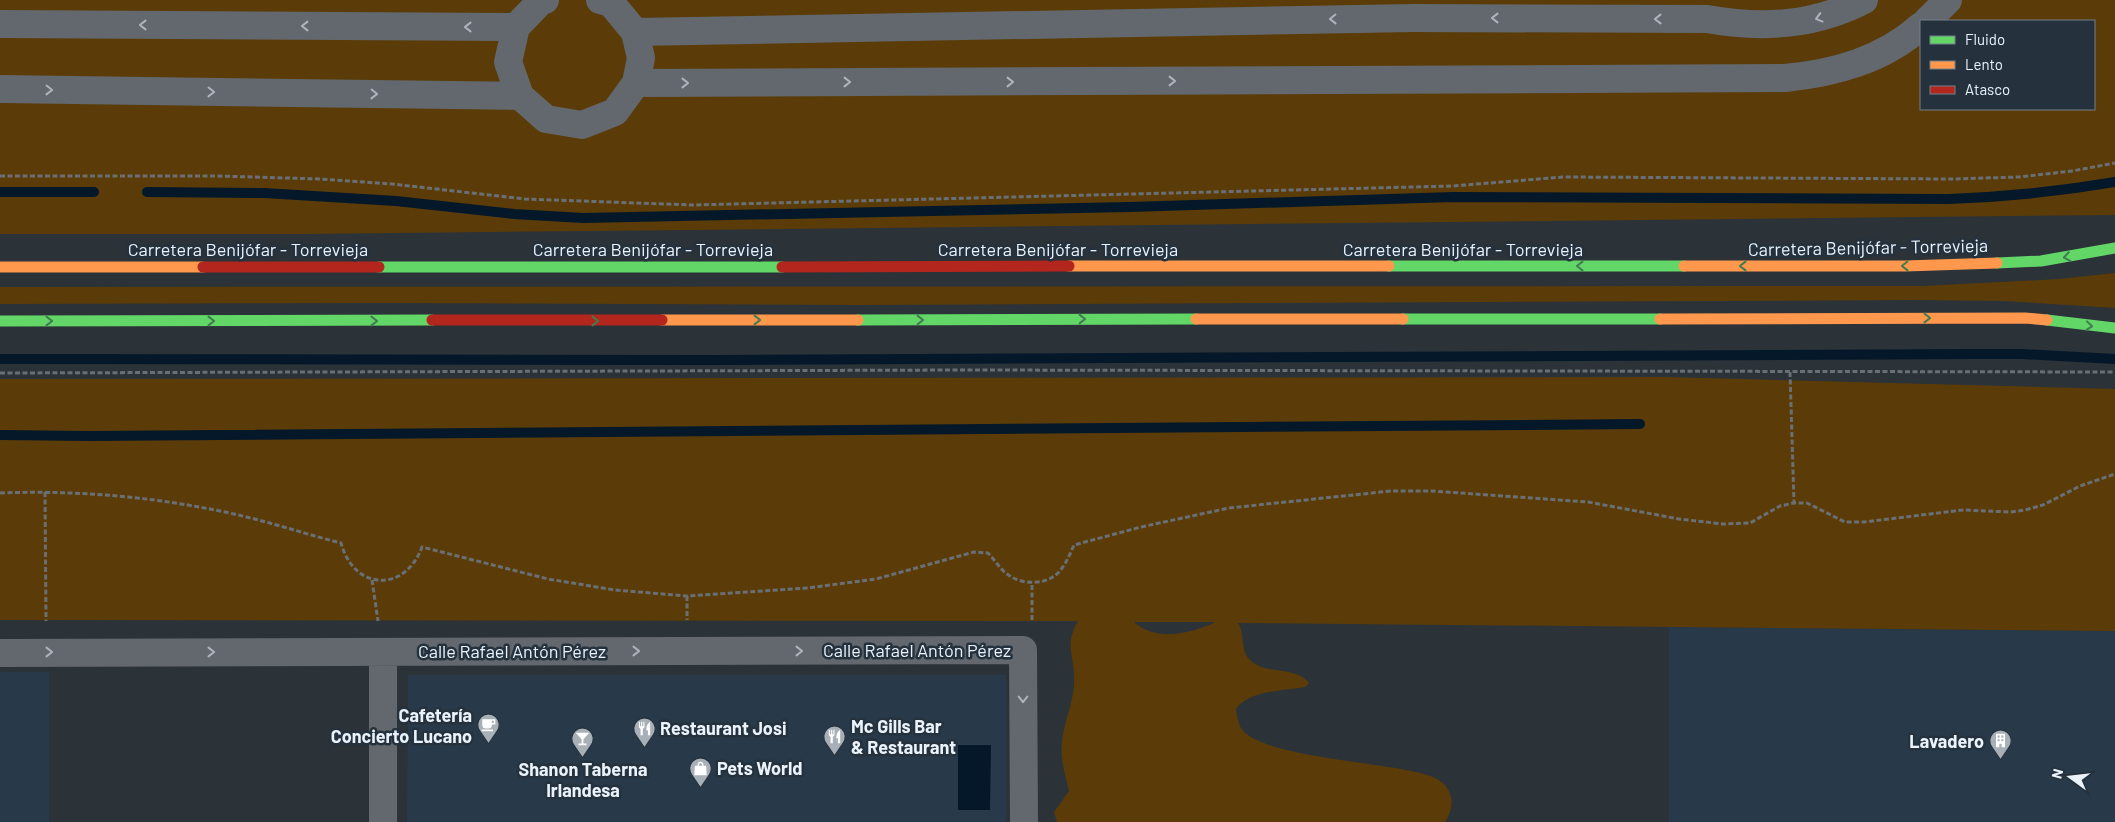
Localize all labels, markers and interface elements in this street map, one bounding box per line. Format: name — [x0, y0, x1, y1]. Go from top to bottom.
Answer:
one-way arrow — [1815, 12, 1823, 22]
one-way arrow — [1491, 13, 1498, 23]
one-way arrow — [1328, 14, 1336, 24]
one-way arrow — [1653, 14, 1661, 24]
one-way arrow — [138, 20, 146, 30]
legend — [1920, 20, 2095, 110]
one-way arrow — [301, 21, 308, 31]
one-way arrow — [463, 22, 471, 32]
text: Fluido — [1965, 30, 2005, 48]
text: Lento — [1965, 55, 2003, 73]
one-way arrow — [1169, 76, 1177, 86]
one-way arrow — [844, 77, 852, 87]
one-way arrow — [1006, 77, 1014, 87]
one-way arrow — [682, 78, 689, 88]
text: Atasco — [1965, 80, 2010, 98]
one-way arrow — [45, 84, 53, 95]
one-way arrow — [208, 87, 215, 97]
one-way arrow — [370, 89, 378, 99]
street label: Carretera Benijófar - Torrevieja — [1748, 234, 1988, 260]
street label: Carretera Benijófar - Torrevieja — [128, 238, 368, 260]
street label: Carretera Benijófar - Torrevieja — [533, 238, 773, 260]
street label: Carretera Benijófar - Torrevieja — [938, 238, 1178, 260]
street label: Carretera Benijófar - Torrevieja — [1343, 238, 1583, 260]
one-way arrow — [2063, 251, 2071, 261]
one-way arrow — [1576, 261, 1584, 271]
one-way arrow — [1738, 261, 1746, 271]
one-way arrow — [1901, 261, 1908, 271]
one-way arrow — [1924, 313, 1932, 323]
one-way arrow — [1079, 314, 1087, 324]
one-way arrow — [754, 315, 762, 325]
one-way arrow — [916, 315, 924, 325]
one-way arrow — [45, 316, 53, 326]
one-way arrow — [208, 316, 215, 326]
one-way arrow — [370, 316, 378, 326]
one-way arrow — [592, 316, 599, 326]
one-way arrow — [2086, 320, 2094, 331]
street label: Calle Rafael Antón Pérez — [823, 639, 1011, 661]
street label: Calle Rafael Antón Pérez — [418, 640, 606, 662]
one-way arrow — [632, 646, 640, 656]
one-way arrow — [795, 646, 803, 656]
one-way arrow — [45, 647, 53, 658]
one-way arrow — [208, 647, 215, 657]
one-way arrow — [1018, 695, 1028, 703]
place label: Cafetería Concierto Lucano — [331, 704, 472, 747]
cafe icon: Cafetería Concierto Lucano — [476, 713, 500, 744]
place label: Mc Gills Bar & Restaurant — [851, 715, 956, 758]
restaurant icon: Restaurant Josi — [632, 716, 656, 747]
place label: Restaurant Josi — [660, 717, 787, 739]
restaurant icon: Mc Gills Bar & Restaurant — [823, 724, 847, 755]
bar icon: Shanon Taberna Irlandesa — [571, 727, 595, 758]
building icon: Lavadero — [1988, 729, 2012, 760]
place label: Lavadero — [1909, 730, 1984, 752]
north arrow — [2045, 752, 2095, 802]
shop icon: Pets World — [689, 756, 713, 787]
place label: Pets World — [717, 757, 802, 779]
place label: Shanon Taberna Irlandesa — [519, 758, 647, 801]
text: N — [2048, 767, 2066, 780]

